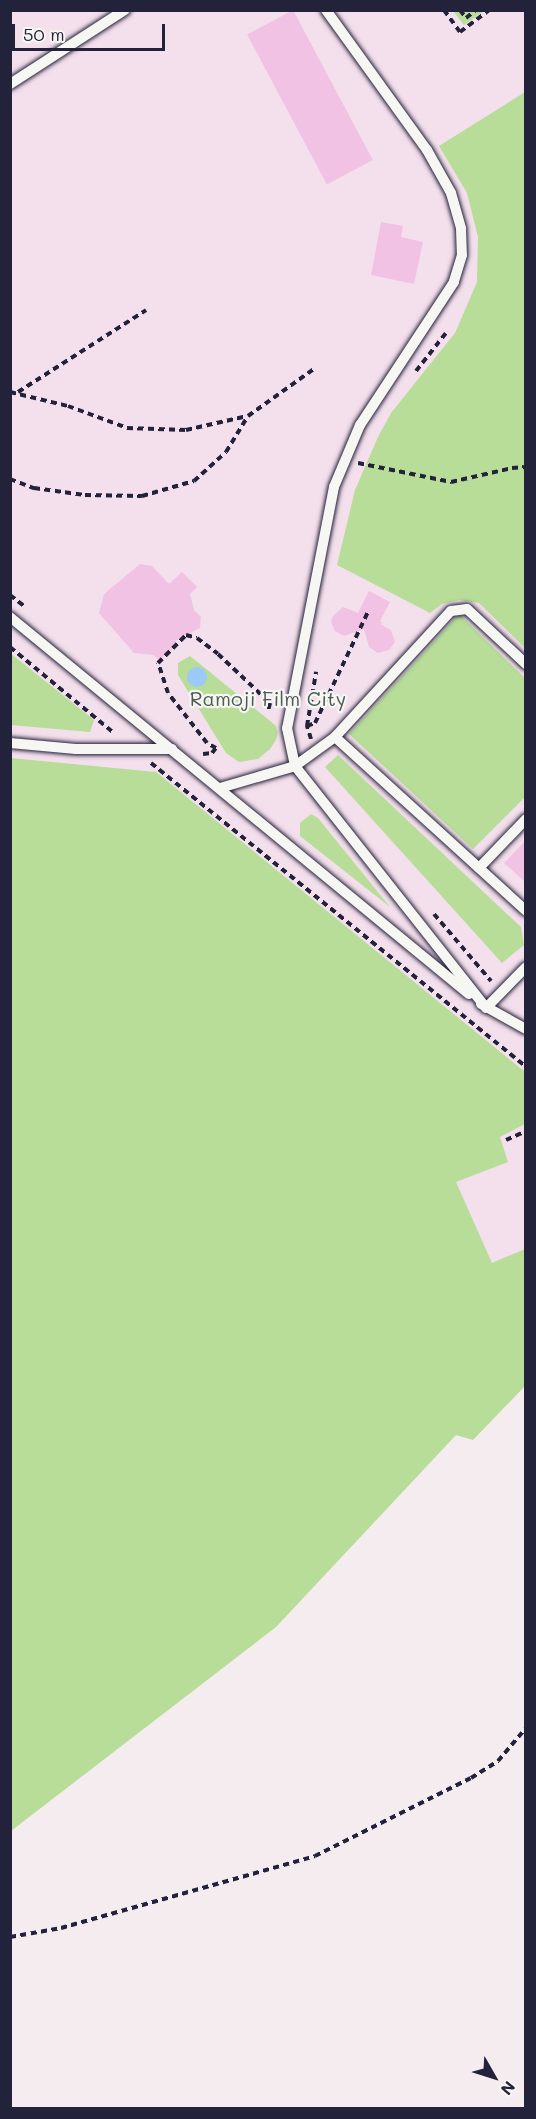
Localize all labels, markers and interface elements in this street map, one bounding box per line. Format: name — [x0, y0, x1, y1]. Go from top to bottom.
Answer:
scale bar — [15, 12, 168, 50]
text: 50 m — [23, 22, 65, 46]
park label: Ramoji Film City — [190, 686, 346, 710]
north arrow — [464, 2047, 524, 2107]
text: N — [496, 2077, 520, 2100]

